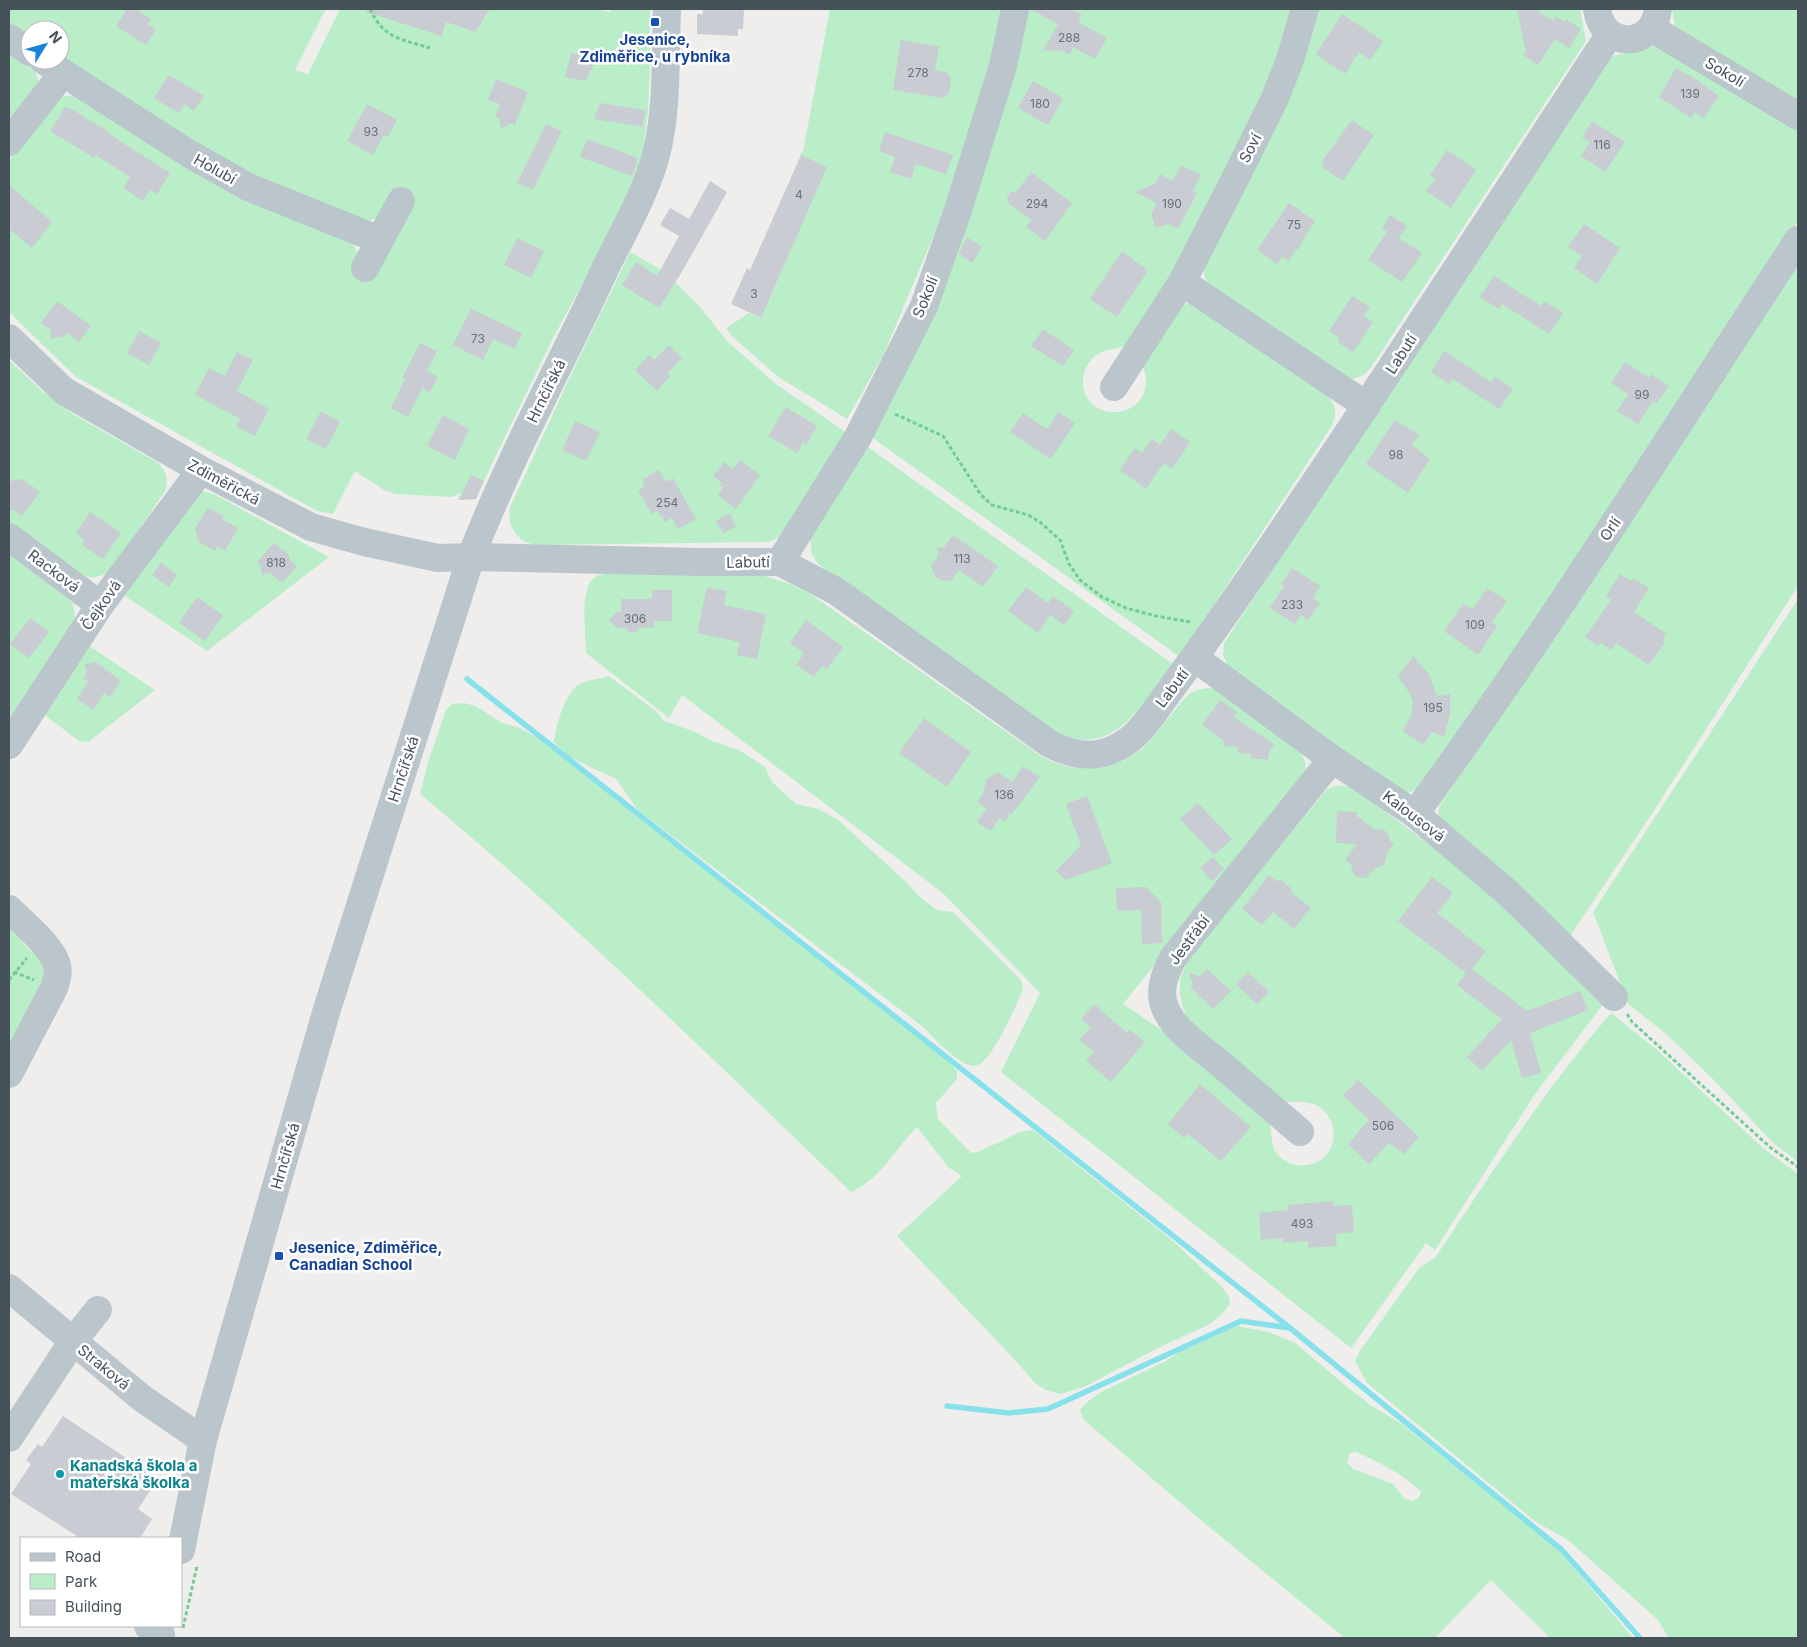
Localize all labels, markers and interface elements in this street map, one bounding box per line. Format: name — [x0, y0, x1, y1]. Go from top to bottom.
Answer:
marker: Jesenice, Zdiměřice, u rybníka — [649, 16, 661, 28]
north arrow — [20, 20, 70, 70]
text: N — [46, 27, 66, 46]
place label: Jesenice, Zdiměřice, u rybníka — [580, 30, 730, 66]
house number: 288 — [1058, 30, 1080, 45]
street label: Sokolí — [1702, 53, 1749, 91]
house number: 278 — [907, 65, 929, 80]
house number: 139 — [1680, 86, 1700, 101]
house number: 180 — [1030, 96, 1050, 111]
house number: 93 — [364, 124, 378, 139]
street label: Soví — [1235, 130, 1266, 166]
house number: 116 — [1593, 137, 1611, 152]
street label: Holubí — [191, 150, 240, 189]
house number: 4 — [795, 187, 803, 202]
house number: 294 — [1026, 196, 1049, 211]
house number: 190 — [1162, 196, 1182, 211]
house number: 75 — [1287, 217, 1301, 232]
street label: Sokolí — [908, 273, 942, 320]
house number: 3 — [750, 286, 758, 301]
street label: Labutí — [1381, 330, 1421, 377]
house number: 73 — [471, 331, 485, 346]
street label: Hrnčířská — [522, 356, 570, 426]
house number: 99 — [1635, 387, 1649, 402]
house number: 98 — [1389, 447, 1403, 462]
street label: Zdiměřická — [185, 455, 263, 509]
house number: 254 — [656, 495, 678, 510]
street label: Orlí — [1595, 513, 1625, 545]
street label: Racková — [24, 545, 84, 597]
house number: 113 — [953, 551, 971, 566]
street label: Labutí — [726, 552, 770, 572]
house number: 818 — [266, 555, 286, 570]
street label: Čejková — [77, 576, 125, 634]
house number: 233 — [1281, 597, 1303, 612]
house number: 306 — [624, 611, 646, 626]
house number: 109 — [1465, 617, 1485, 632]
street label: Labutí — [1151, 665, 1193, 711]
house number: 195 — [1423, 700, 1443, 715]
street label: Hrnčířská — [383, 734, 423, 804]
street label: Kalousová — [1379, 786, 1449, 846]
house number: 136 — [994, 787, 1014, 802]
street label: Jestřábí — [1164, 911, 1214, 968]
house number: 506 — [1372, 1118, 1394, 1133]
street label: Hrnčířská — [266, 1121, 304, 1191]
house number: 493 — [1291, 1216, 1313, 1231]
place label: Jesenice, Zdiměřice, Canadian School — [289, 1238, 442, 1274]
marker: Jesenice, Zdiměřice, Canadian School — [273, 1250, 285, 1262]
street label: Straková — [74, 1340, 134, 1394]
place label: Kanadská škola a mateřská školka — [70, 1456, 197, 1492]
marker: Kanadská škola a mateřská školka — [54, 1468, 66, 1480]
legend — [20, 1537, 182, 1627]
text: Road — [65, 1547, 101, 1566]
text: Park — [65, 1572, 98, 1591]
text: Building — [65, 1597, 122, 1616]

